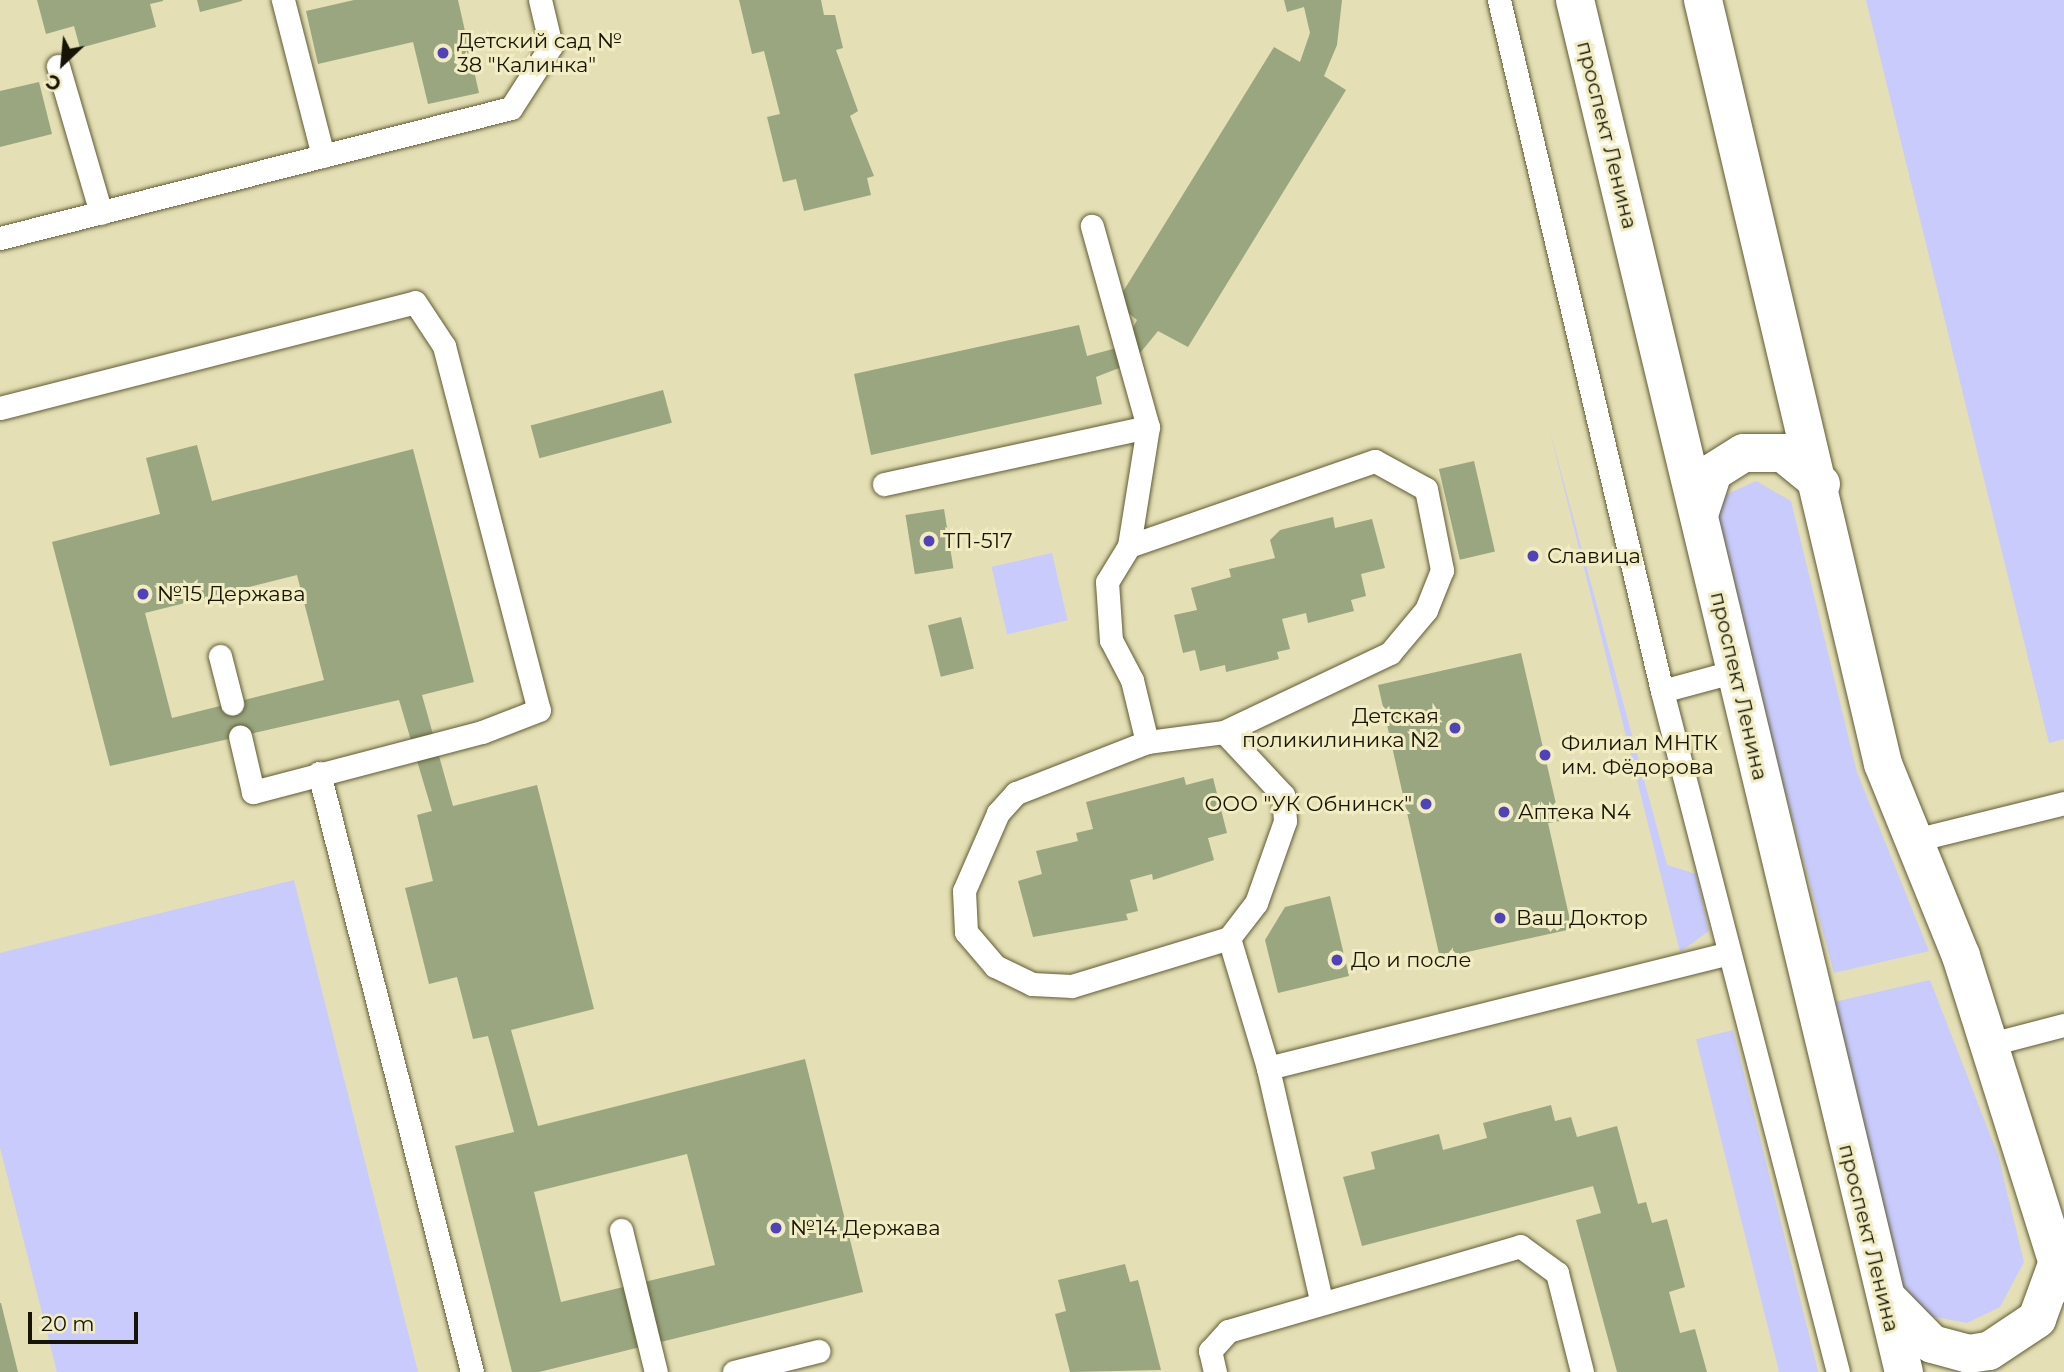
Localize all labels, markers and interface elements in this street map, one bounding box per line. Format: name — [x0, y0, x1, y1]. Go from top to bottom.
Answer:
north arrow — [28, 28, 98, 98]
place label: Детский сад № 38 "Калинка" — [457, 28, 622, 78]
street label: проспект Ленина — [1571, 38, 1643, 232]
marker: Детский сад № 38 "Калинка" — [435, 45, 451, 61]
text: С — [42, 69, 65, 96]
place label: ТП-517 — [943, 528, 1013, 554]
marker: ТП-517 — [921, 533, 937, 549]
place label: Славица — [1547, 543, 1641, 569]
marker: Славица — [1525, 548, 1541, 564]
place label: №15 Держава — [157, 581, 306, 607]
marker: №15 Держава — [135, 586, 151, 602]
street label: проспект Ленина — [1705, 589, 1773, 783]
place label: Детская поликилиника N2 — [1242, 703, 1439, 753]
marker: Детская поликилиника N2 — [1445, 718, 1465, 738]
place label: Филиал МНТК им. Фёдорова — [1561, 730, 1718, 780]
marker: Филиал МНТК им. Фёдорова — [1535, 745, 1555, 765]
place label: ООО "УК Обнинск" — [1204, 791, 1412, 817]
marker: ООО "УК Обнинск" — [1418, 796, 1434, 812]
place label: Аптека N4 — [1518, 799, 1631, 825]
marker: Аптека N4 — [1496, 804, 1512, 820]
place label: Ваш Доктор — [1516, 905, 1648, 931]
marker: Ваш Доктор — [1490, 908, 1510, 928]
place label: До и после — [1351, 947, 1471, 973]
marker: До и после — [1329, 952, 1345, 968]
street label: проспект Ленина — [1833, 1141, 1905, 1335]
place label: №14 Держава — [790, 1215, 941, 1241]
marker: №14 Держава — [768, 1220, 784, 1236]
scale bar — [32, 1298, 142, 1342]
text: 20 m — [41, 1311, 95, 1336]

